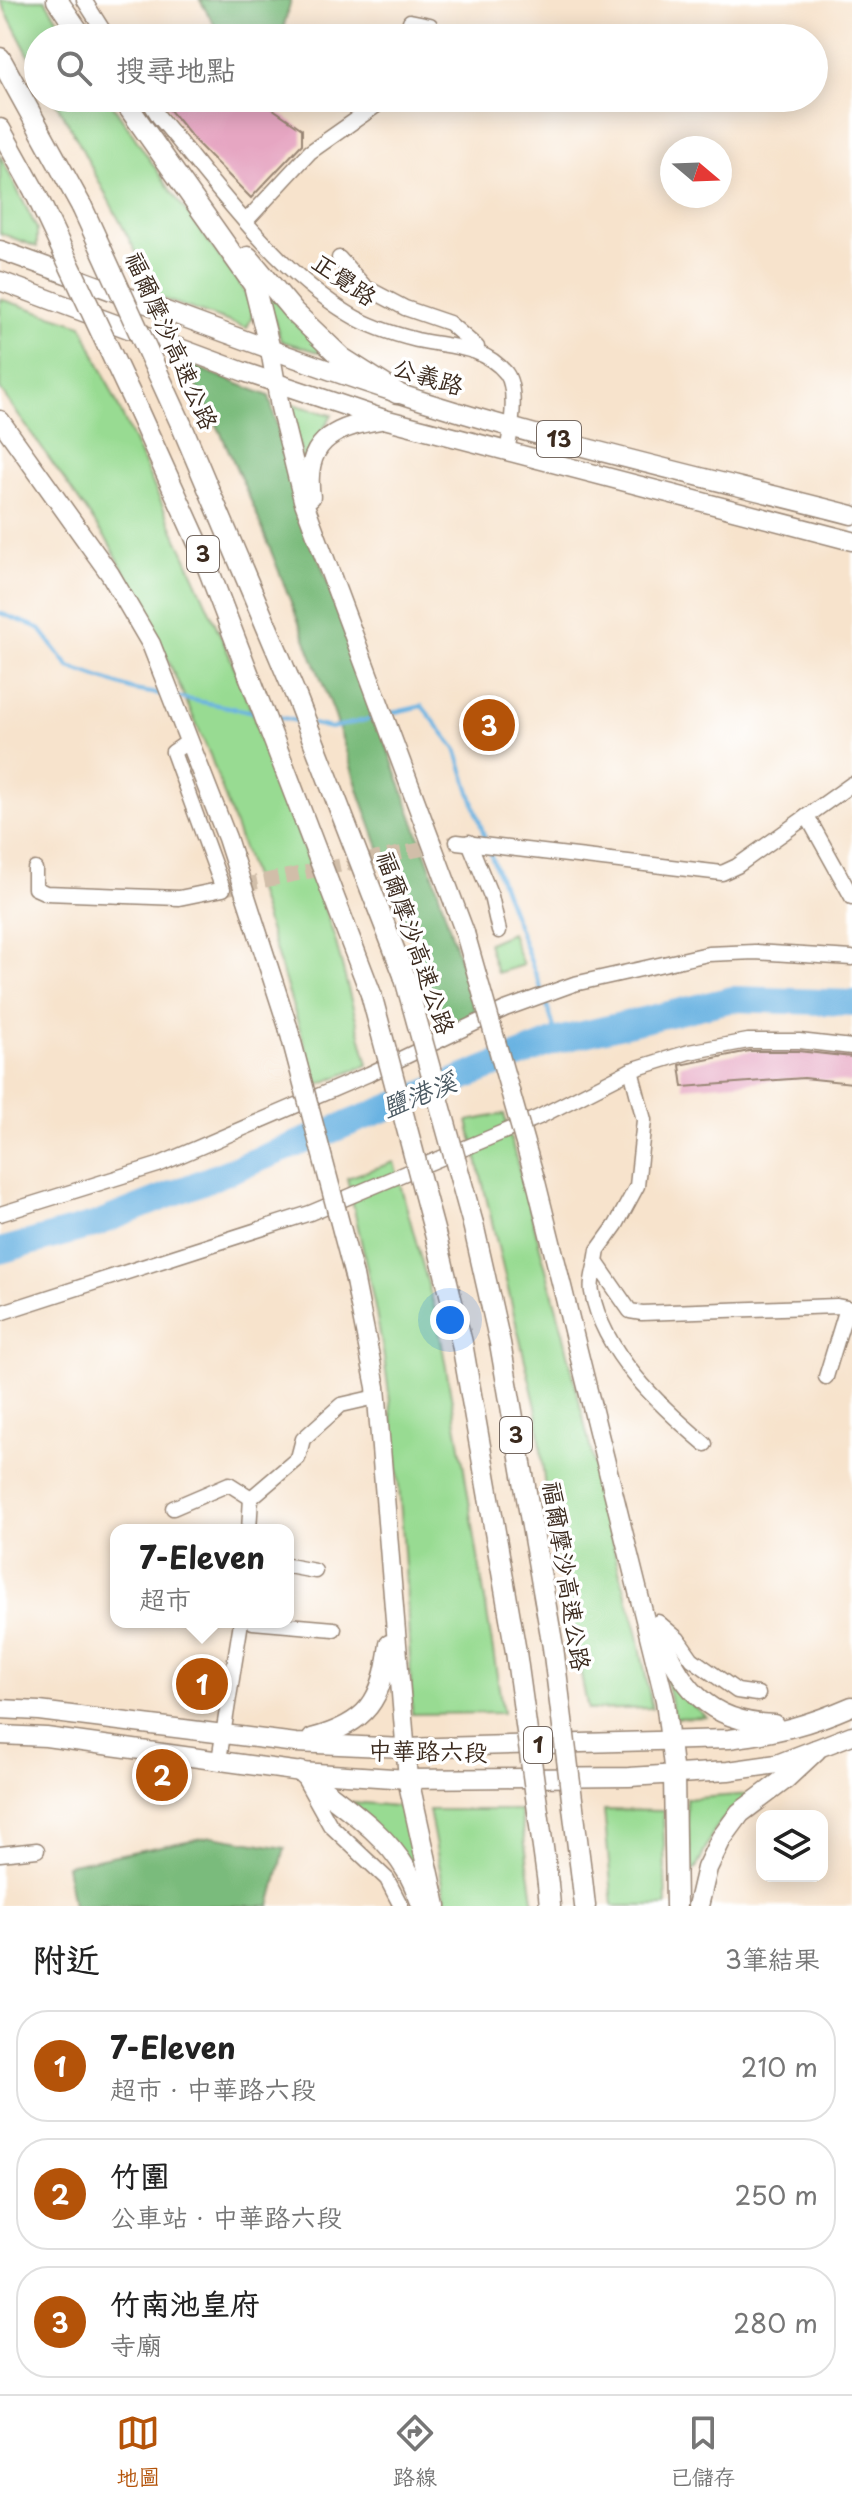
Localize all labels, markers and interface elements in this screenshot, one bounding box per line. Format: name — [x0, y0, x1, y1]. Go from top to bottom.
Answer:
search box — [24, 24, 828, 112]
icon: search — [52, 46, 96, 90]
text: 搜尋地點 — [116, 46, 236, 91]
north arrow — [660, 136, 732, 208]
street label: 正覺路 — [305, 243, 385, 314]
street label: 福爾摩沙高速公路 — [117, 245, 228, 435]
street label: 公義路 — [389, 347, 468, 403]
road number: 13 — [537, 421, 581, 457]
road number: 3 — [187, 536, 219, 572]
pin: 3 — [463, 695, 515, 755]
street label: 福爾摩沙高速公路 — [369, 846, 465, 1039]
water label: 鹽港溪 — [375, 1060, 464, 1126]
your location — [430, 1300, 470, 1340]
road number: 3 — [500, 1417, 532, 1453]
street label: 福爾摩沙高速公路 — [535, 1478, 601, 1673]
popup — [110, 1524, 294, 1628]
text: 7-Eleven — [139, 1534, 265, 1579]
text: 超市 — [139, 1579, 191, 1618]
pin: 1 — [176, 1654, 228, 1714]
road number: 1 — [524, 1727, 552, 1763]
street label: 中華路六段 — [368, 1731, 488, 1769]
pin: 2 — [136, 1745, 188, 1805]
map controls — [756, 1810, 828, 1882]
button: layers — [756, 1810, 828, 1882]
text: 附近 — [32, 1932, 100, 1984]
text: 3筆結果 — [725, 1939, 820, 1978]
text: 7-Eleven — [110, 2024, 236, 2069]
text: 1 — [54, 2047, 66, 2086]
text: 210 m — [741, 2047, 818, 2086]
text: 超市 · 中華路六段 — [110, 2069, 316, 2108]
text: 竹圍 — [110, 2152, 170, 2197]
text: 2 — [51, 2175, 69, 2214]
text: 250 m — [734, 2175, 818, 2214]
text: 公車站 · 中華路六段 — [110, 2197, 342, 2236]
text: 竹南池皇府 — [110, 2280, 260, 2325]
text: 3 — [51, 2303, 69, 2342]
text: 280 m — [733, 2303, 818, 2342]
text: 寺廟 — [110, 2325, 162, 2364]
tab: 地圖 — [116, 2411, 160, 2492]
tab: 路線 — [393, 2411, 437, 2492]
tab: 已儲存 — [670, 2411, 736, 2492]

